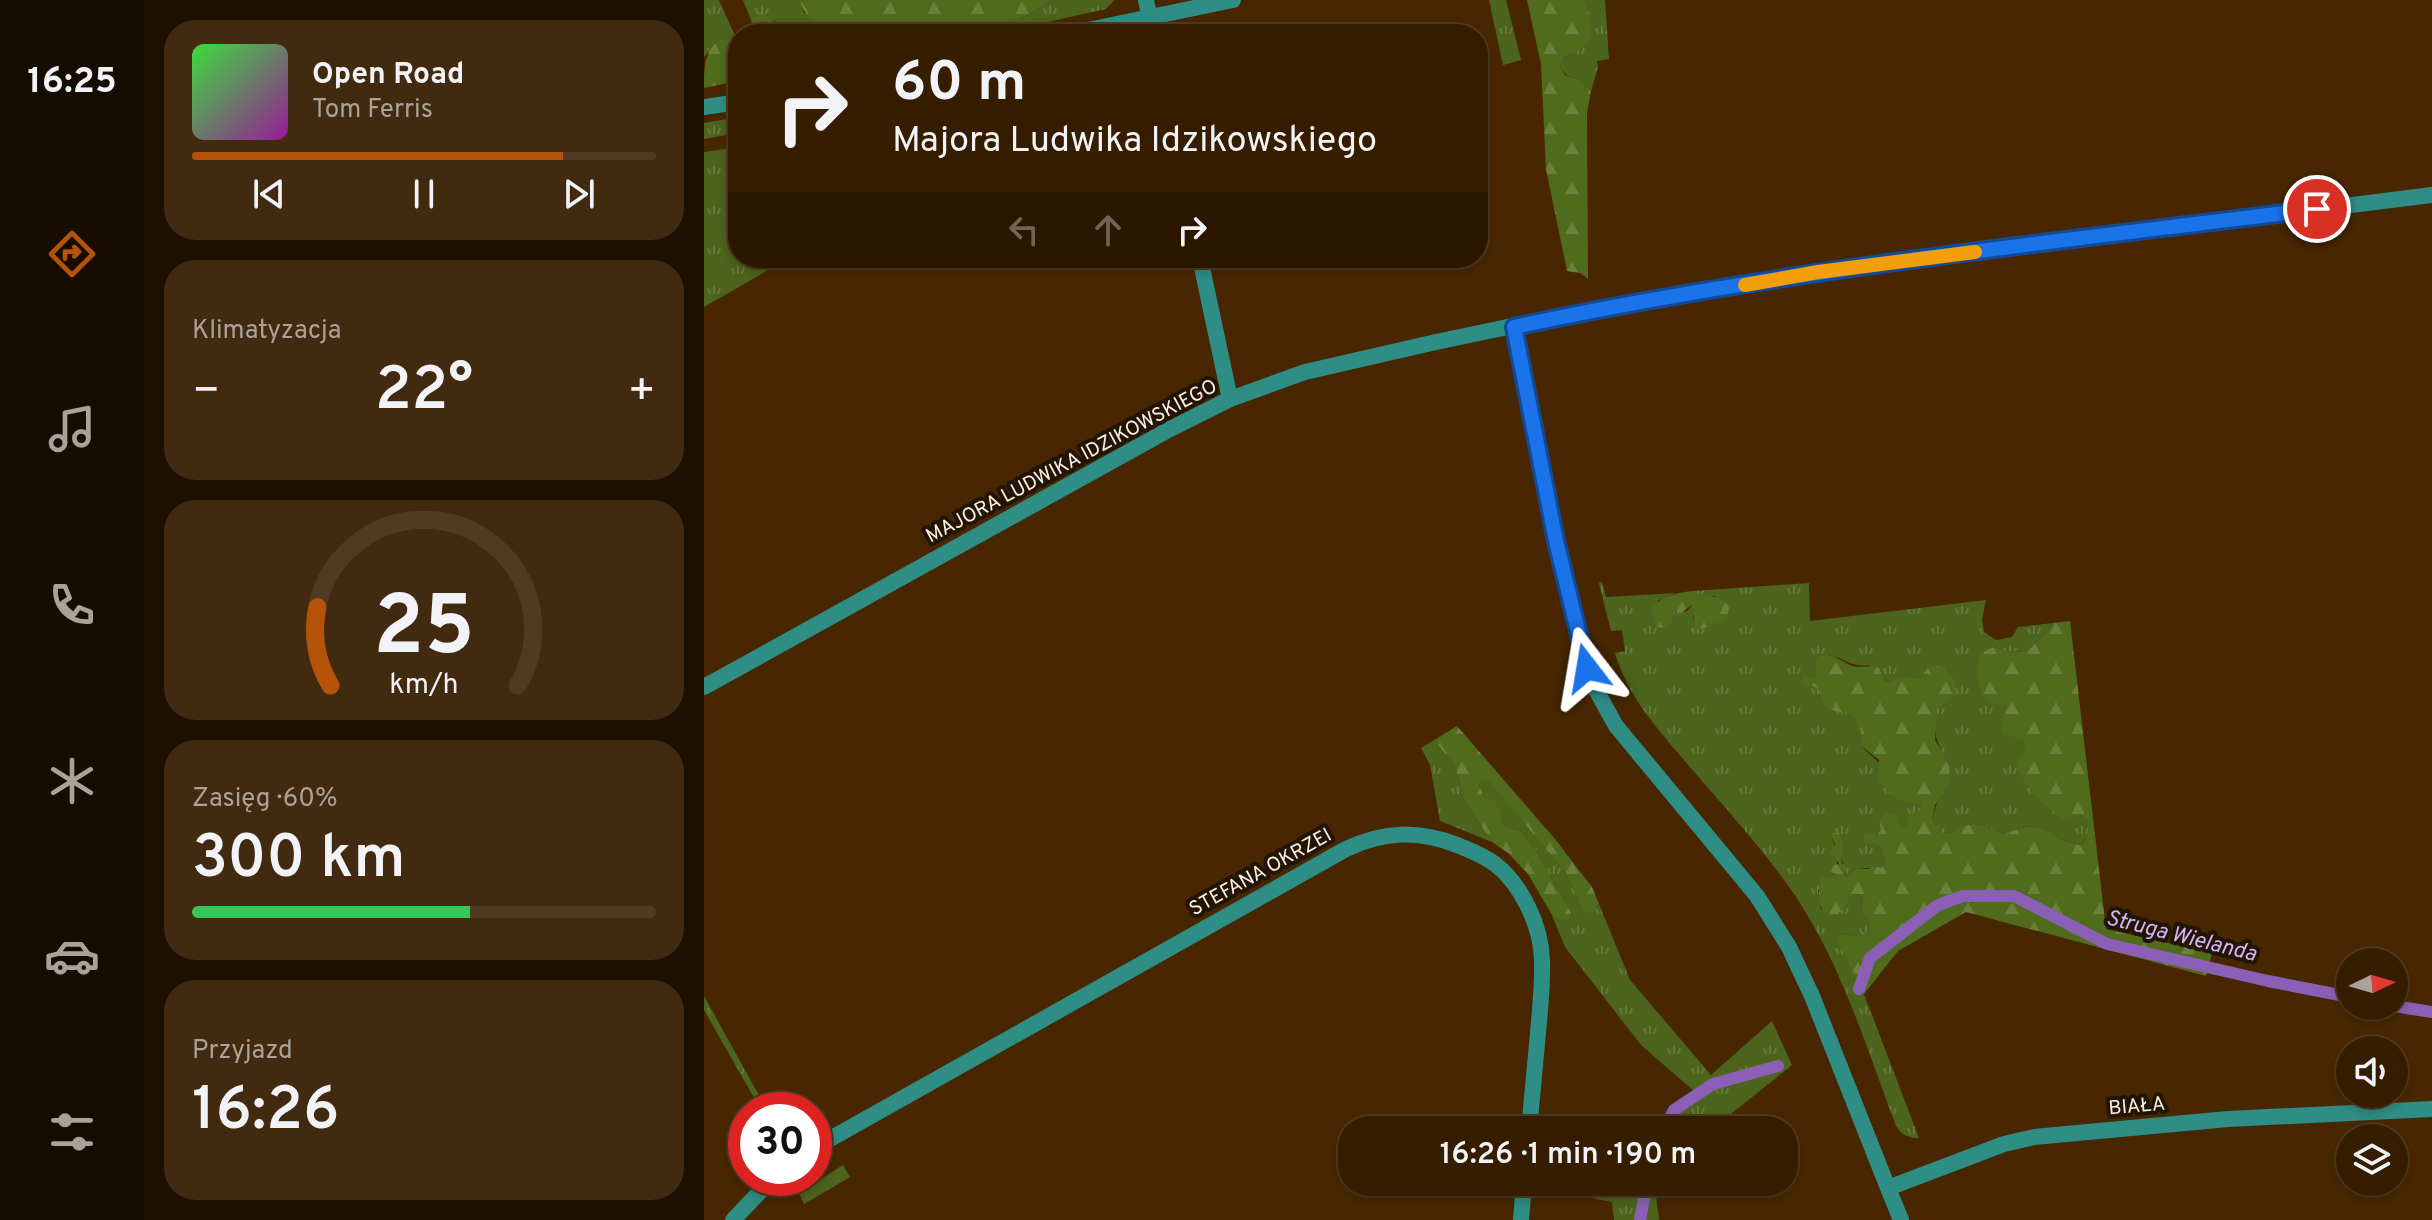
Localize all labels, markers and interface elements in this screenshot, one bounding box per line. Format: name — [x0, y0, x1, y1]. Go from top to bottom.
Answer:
text: 60 m — [892, 50, 1026, 120]
icon: right — [760, 56, 864, 160]
text: Open Road — [312, 57, 464, 94]
text: 16:25 — [27, 60, 117, 106]
text: Tom Ferris — [312, 94, 433, 127]
text: Majora Ludwika Idzikowskiego — [892, 119, 1377, 165]
icon: previous — [247, 172, 291, 216]
icon: pause — [402, 172, 446, 216]
icon: next — [557, 172, 601, 216]
pin — [2283, 175, 2351, 243]
icon: arrive — [2295, 187, 2339, 231]
icon: left — [1002, 208, 1046, 252]
icon: ahead — [1086, 208, 1130, 252]
icon: right — [1170, 208, 1214, 252]
icon: directions — [44, 226, 100, 282]
text: Klimatyzacja — [192, 315, 341, 348]
text: 22° — [375, 355, 473, 431]
text: − — [192, 365, 220, 421]
text: + — [628, 365, 656, 421]
street label: MAJORA LUDWIKA IDZIKOWSKIEGO — [922, 374, 1222, 550]
icon: music — [44, 401, 100, 457]
icon: phone — [44, 577, 100, 633]
text: 25 — [373, 579, 475, 684]
position arrow — [1545, 626, 1629, 710]
text: km/h — [389, 668, 459, 704]
icon: climate — [44, 753, 100, 809]
text: Zasięg · 60% — [192, 783, 338, 816]
text: 300 km — [192, 823, 405, 899]
street label: STEFANA OKRZEI — [1185, 823, 1337, 923]
water label: Struga Wielanda — [2103, 905, 2260, 969]
icon: car — [44, 928, 100, 984]
north arrow — [2336, 948, 2408, 1020]
map controls — [2336, 948, 2408, 1196]
text: Przyjazd — [192, 1035, 293, 1068]
button: sound — [2336, 1036, 2408, 1108]
text: 16:26 — [192, 1075, 339, 1151]
speed limit sign: 30 — [728, 1092, 832, 1196]
street label: BIAŁA — [2107, 1092, 2167, 1122]
icon: filters — [44, 1104, 100, 1160]
button: layers — [2336, 1124, 2408, 1196]
text: 16:26 · 1 min · 190 m — [1440, 1137, 1696, 1174]

